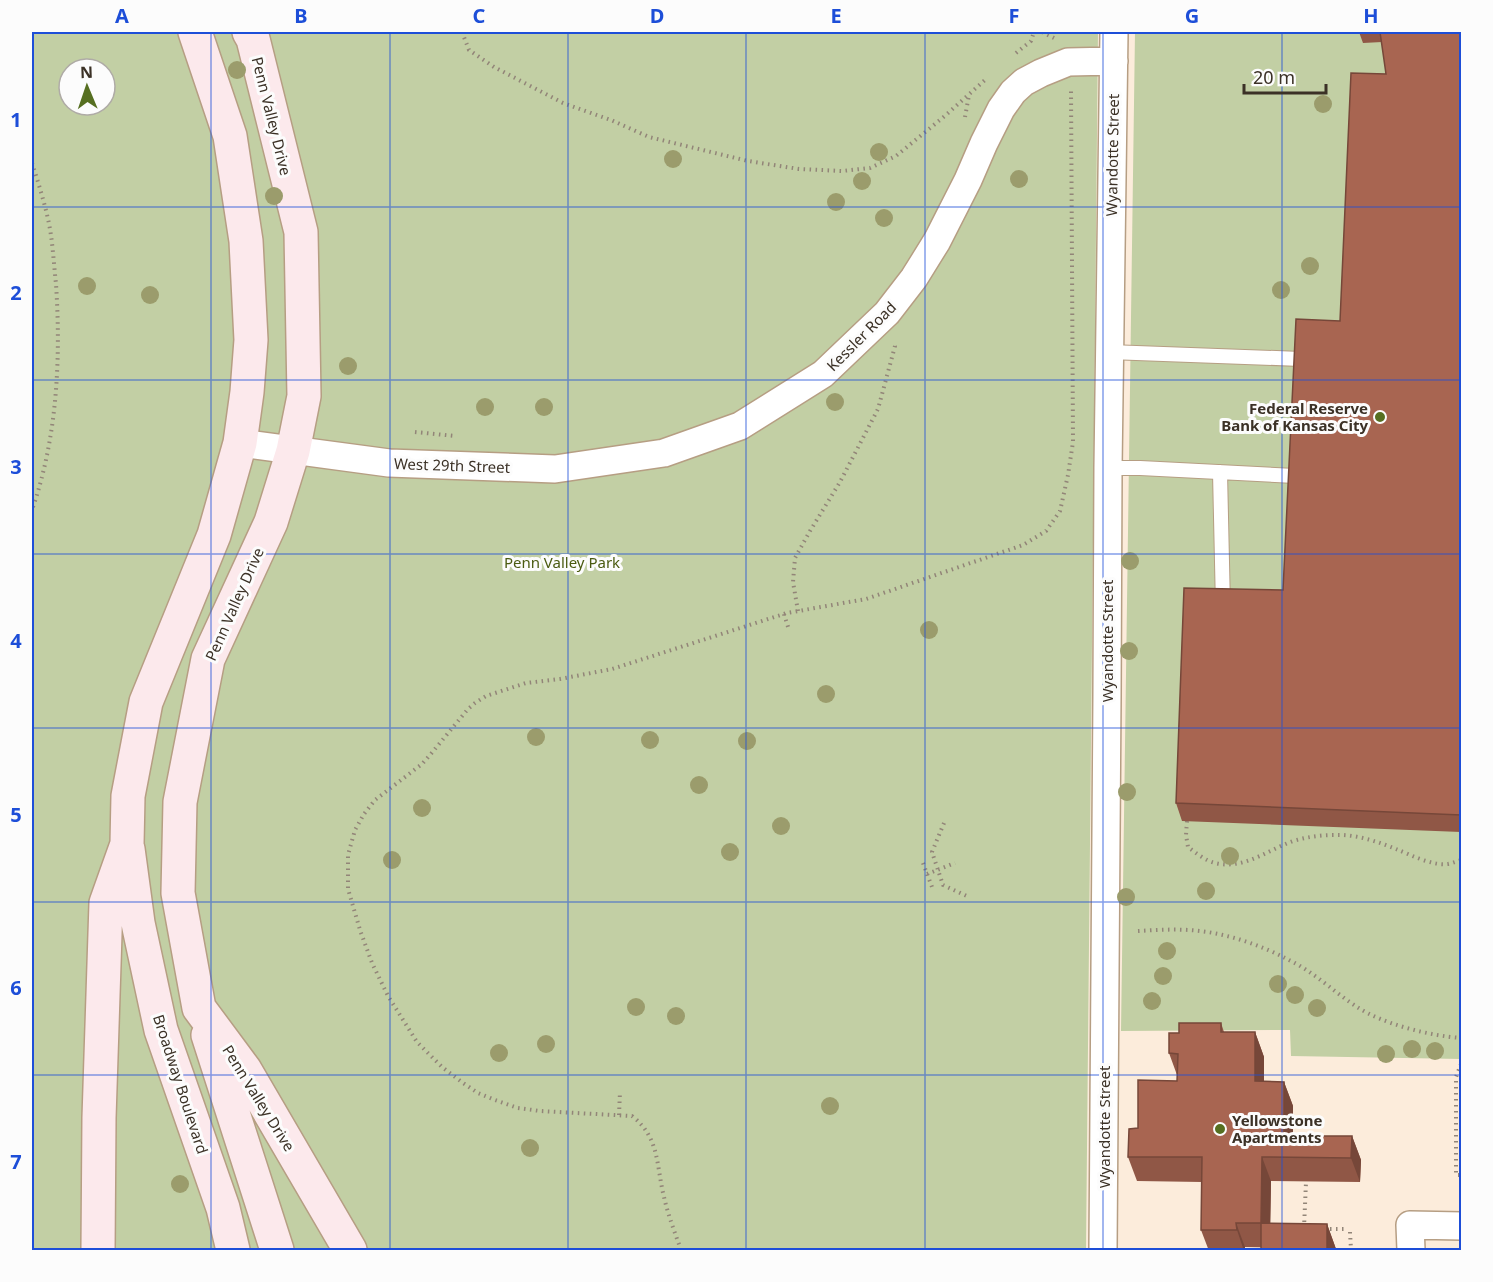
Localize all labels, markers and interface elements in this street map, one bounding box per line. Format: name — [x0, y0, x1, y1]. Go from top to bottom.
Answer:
text: A — [115, 2, 129, 29]
text: B — [294, 2, 308, 29]
text: C — [473, 2, 486, 29]
text: D — [650, 2, 664, 29]
text: E — [830, 2, 842, 29]
text: F — [1009, 2, 1019, 29]
text: G — [1185, 2, 1199, 29]
text: H — [1363, 2, 1379, 29]
street label: Penn Valley Drive — [248, 55, 296, 177]
north arrow — [57, 57, 117, 117]
scale bar — [1244, 57, 1326, 95]
text: N — [80, 61, 93, 83]
text: 20 m — [1253, 65, 1295, 89]
street label: Wyandotte Street — [1101, 93, 1123, 216]
text: 1 — [10, 106, 22, 133]
text: 2 — [10, 279, 22, 306]
street label: Kessler Road — [822, 297, 900, 375]
place label: Federal Reserve Bank of Kansas City — [1221, 398, 1368, 435]
marker: Federal Reserve Bank of Kansas City — [1373, 410, 1387, 424]
text: 3 — [10, 453, 22, 480]
street label: West 29th Street — [394, 453, 511, 477]
street label: Penn Valley Drive — [200, 544, 268, 664]
park label: Penn Valley Park — [504, 552, 620, 572]
street label: Wyandotte Street — [1097, 579, 1117, 702]
text: 4 — [10, 627, 22, 654]
text: 5 — [10, 801, 22, 828]
text: 6 — [10, 974, 22, 1001]
street label: Broadway Boulevard — [149, 1012, 213, 1156]
street label: Penn Valley Drive — [218, 1041, 300, 1155]
street label: Wyandotte Street — [1094, 1065, 1114, 1188]
place label: Yellowstone Apartments — [1232, 1110, 1323, 1147]
marker: Yellowstone Apartments — [1213, 1122, 1227, 1136]
text: 7 — [10, 1148, 22, 1175]

